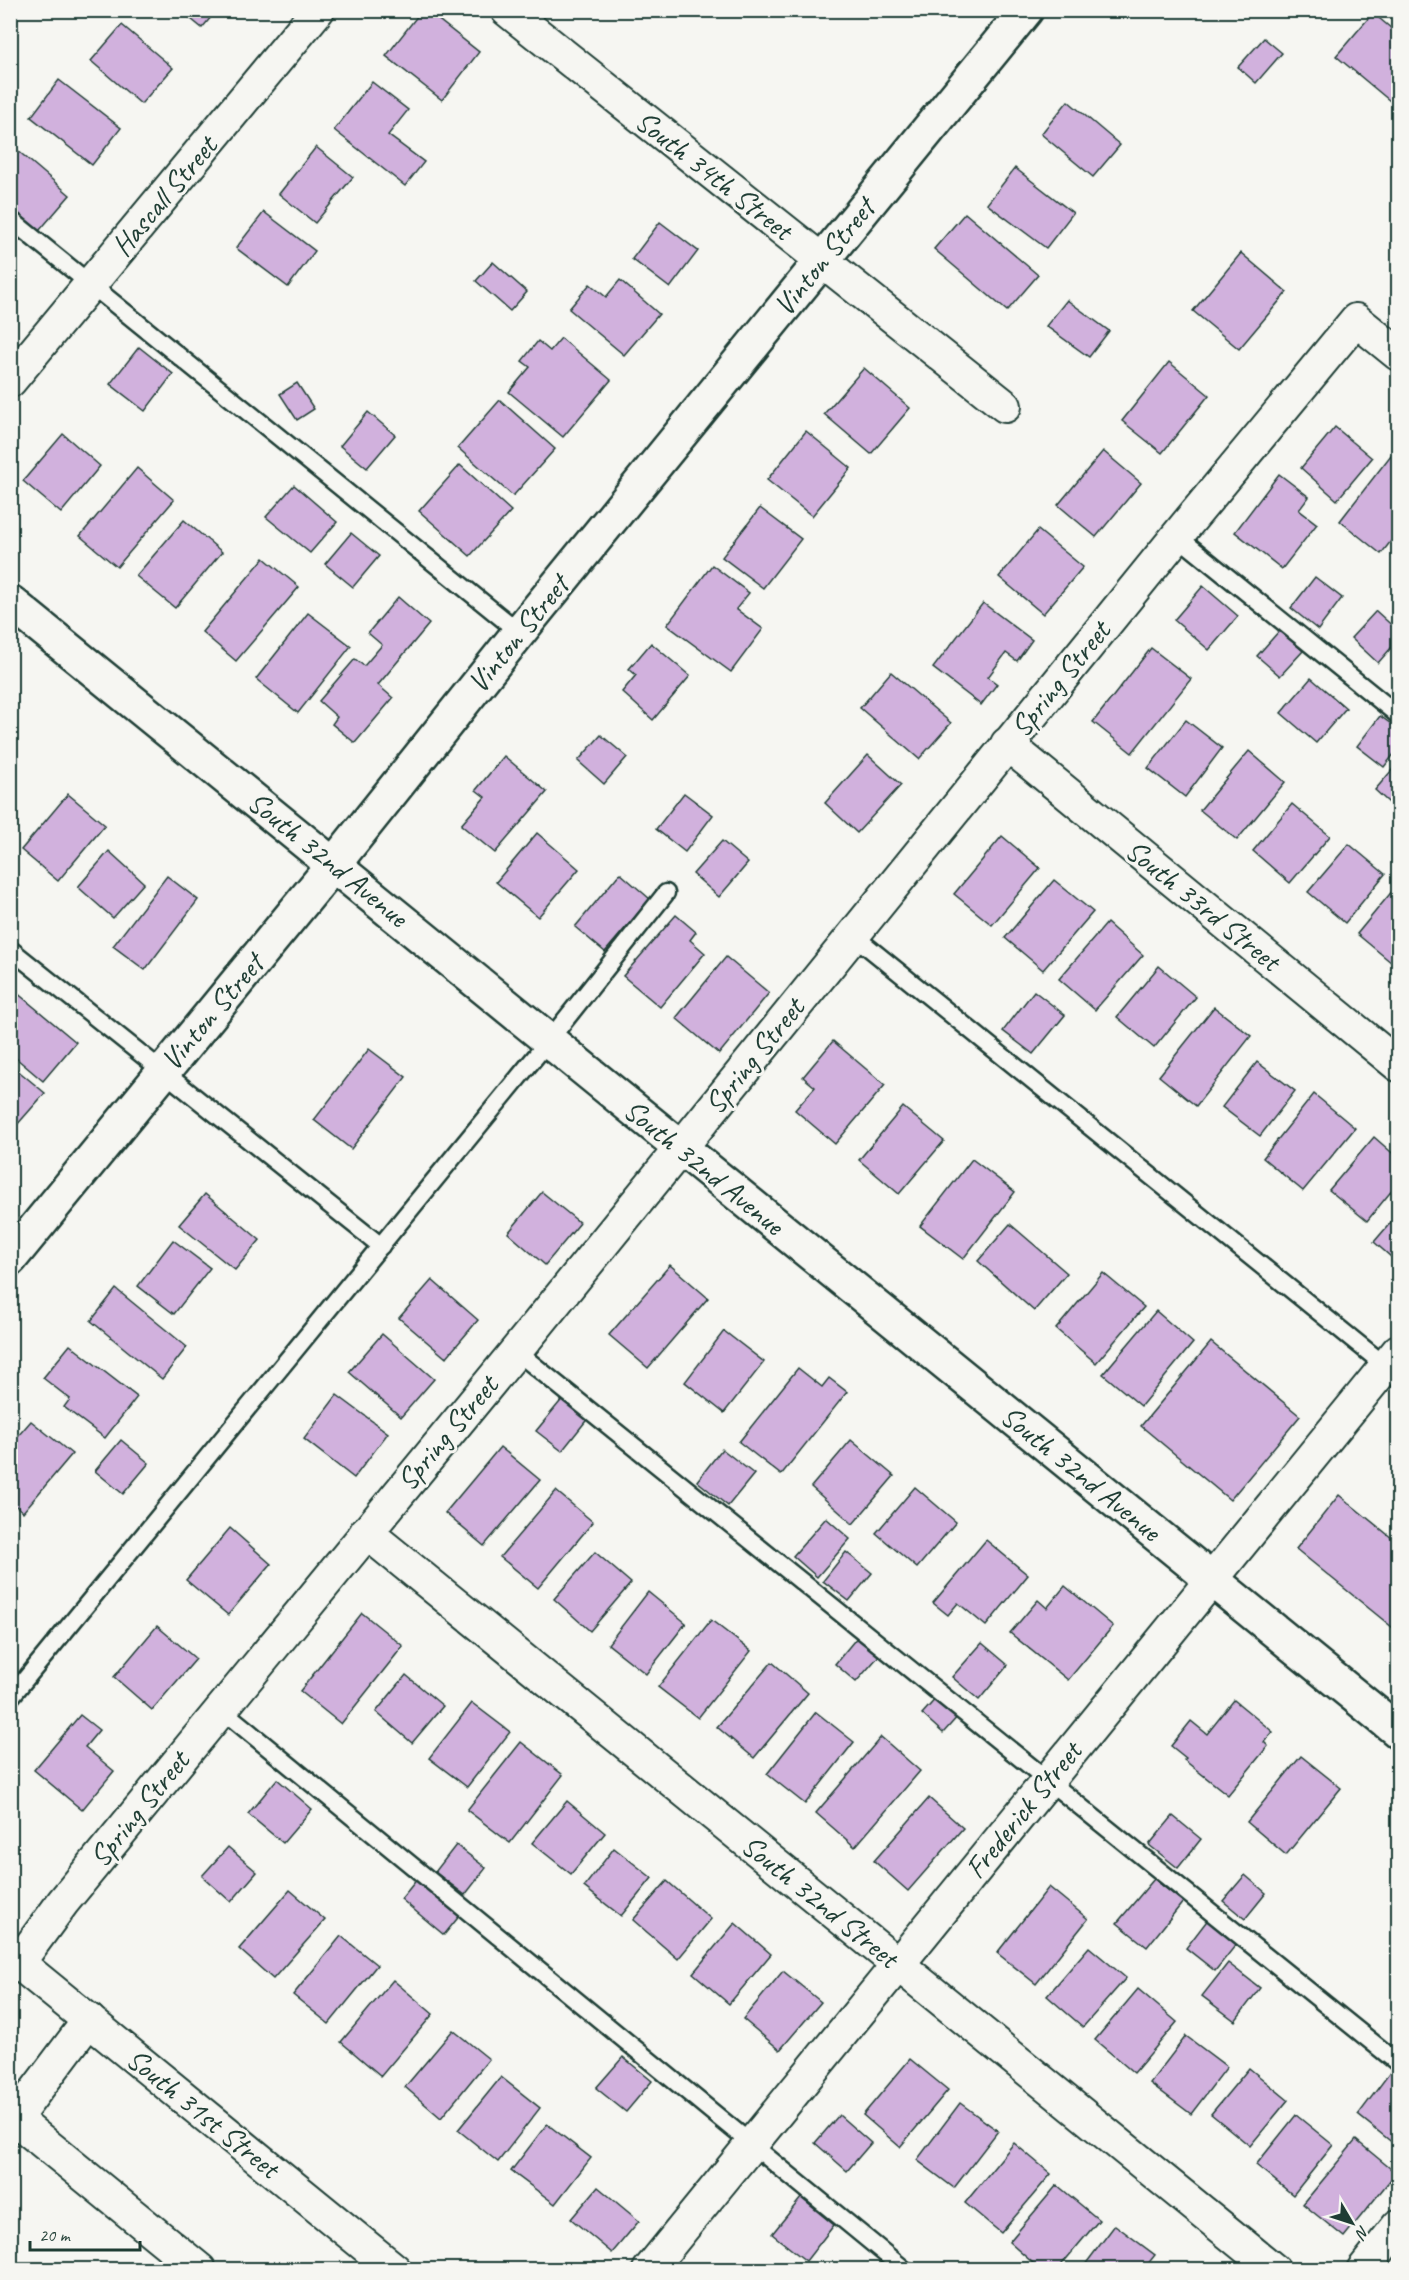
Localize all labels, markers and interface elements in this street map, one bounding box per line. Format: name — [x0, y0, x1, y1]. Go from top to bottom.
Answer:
street label: South 34th Street — [628, 102, 803, 250]
street label: Hascall Street — [103, 126, 227, 264]
street label: Vinton Street — [765, 187, 886, 324]
street label: Vinton Street — [459, 564, 580, 701]
street label: Spring Street — [1002, 611, 1120, 745]
street label: South 32nd Avenue — [240, 783, 418, 937]
street label: South 33rd Street — [1118, 831, 1291, 981]
street label: Vinton Street — [152, 943, 274, 1078]
street label: Spring Street — [696, 988, 814, 1122]
street label: South 32nd Avenue — [616, 1091, 794, 1245]
street label: Spring Street — [388, 1365, 508, 1498]
street label: South 32nd Avenue — [993, 1397, 1171, 1551]
street label: Frederick Street — [956, 1731, 1092, 1886]
street label: Spring Street — [81, 1741, 199, 1875]
street label: South 32nd Street — [734, 1826, 909, 1978]
street label: South 31st Street — [119, 2040, 290, 2188]
north arrow — [1322, 2193, 1382, 2253]
scale bar — [30, 2214, 140, 2252]
text: N — [1350, 2222, 1374, 2244]
text: 20 m — [39, 2224, 72, 2246]

